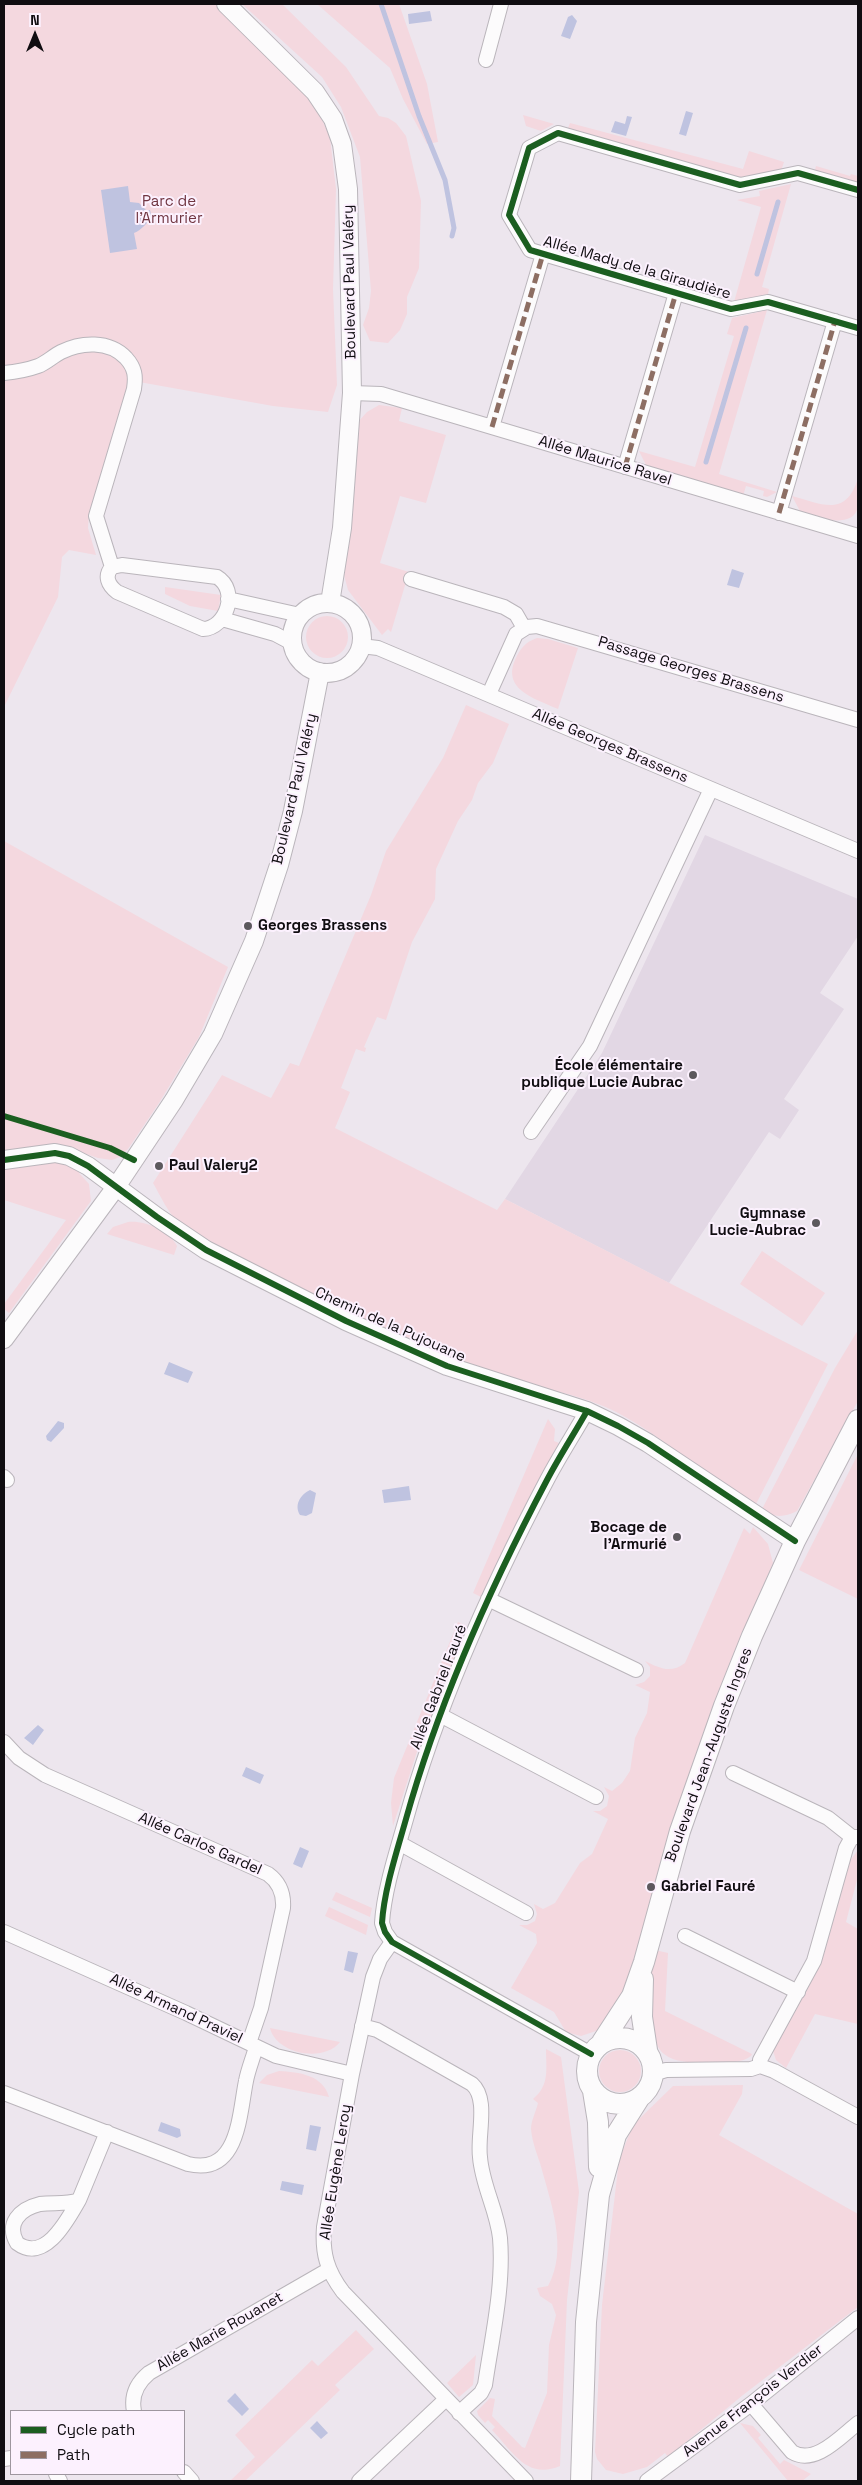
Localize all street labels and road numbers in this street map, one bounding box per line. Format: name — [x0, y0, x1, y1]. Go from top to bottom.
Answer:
street label: Boulevard Paul Valéry — [340, 204, 360, 360]
street label: Allée Mady de la Giraudière — [541, 233, 733, 303]
street label: Allée Maurice Ravel — [536, 432, 674, 490]
street label: Passage Georges Brassens — [596, 633, 786, 707]
street label: Allée Georges Brassens — [529, 705, 691, 787]
street label: Boulevard Paul Valéry — [269, 712, 321, 866]
street label: Chemin de la Pujouane — [312, 1284, 468, 1366]
street label: Allée Gabriel Fauré — [407, 1622, 471, 1752]
street label: Boulevard Jean-Auguste Ingres — [662, 1645, 756, 1865]
street label: Allée Carlos Gardel — [136, 1809, 264, 1879]
street label: Allée Armand Praviel — [107, 1970, 245, 2048]
street label: Allée Eugène Leroy — [316, 2103, 356, 2241]
street label: Allée Marie Rouanet — [153, 2288, 287, 2376]
street label: Avenue François Verdier — [679, 2341, 827, 2461]

